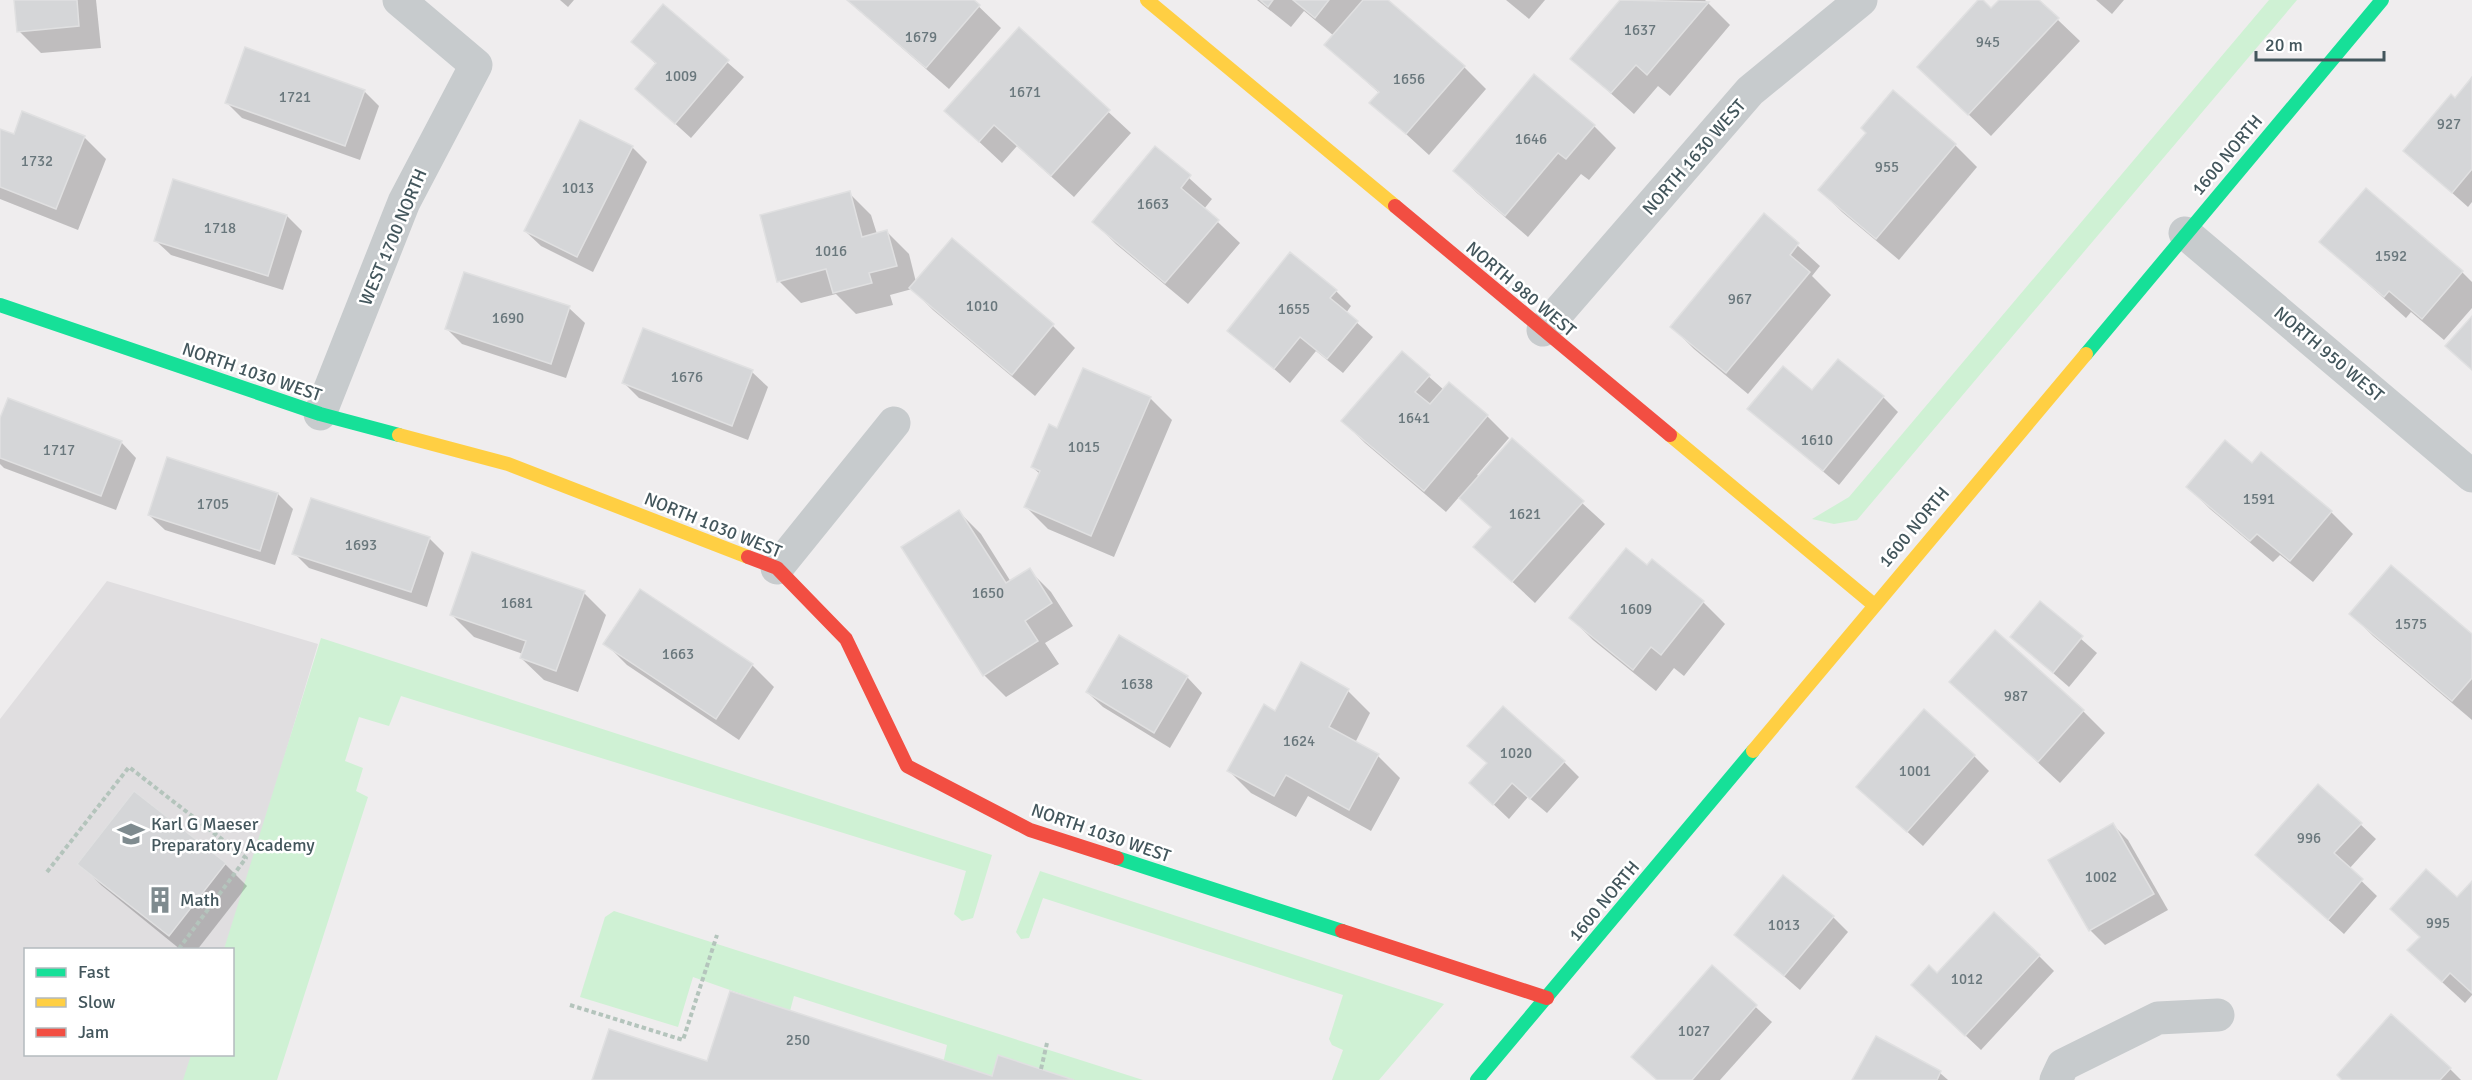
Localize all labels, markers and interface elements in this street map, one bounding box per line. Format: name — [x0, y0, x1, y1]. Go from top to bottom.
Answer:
house number: 1637 — [1624, 21, 1656, 39]
scale bar — [2256, 24, 2384, 62]
house number: 1679 — [905, 28, 937, 46]
house number: 945 — [1976, 33, 2000, 51]
text: 20 m — [2265, 34, 2303, 56]
house number: 1009 — [665, 67, 697, 85]
house number: 1656 — [1393, 70, 1425, 88]
house number: 1671 — [1009, 83, 1041, 101]
house number: 1721 — [279, 88, 311, 106]
street label: NORTH 1630 WEST — [1638, 94, 1750, 219]
street label: 1600 NORTH — [2187, 110, 2267, 200]
house number: 927 — [2437, 115, 2461, 133]
house number: 1646 — [1515, 130, 1547, 148]
house number: 1732 — [21, 152, 53, 170]
house number: 955 — [1875, 158, 1899, 176]
street label: WEST 1700 NORTH — [354, 165, 432, 309]
house number: 1013 — [562, 179, 594, 197]
house number: 1663 — [1137, 195, 1169, 213]
house number: 1718 — [204, 219, 236, 237]
street label: NORTH 980 WEST — [1462, 237, 1580, 341]
house number: 1016 — [815, 242, 847, 260]
house number: 1592 — [2375, 247, 2407, 265]
house number: 967 — [1728, 290, 1752, 308]
house number: 1010 — [966, 297, 998, 315]
house number: 1655 — [1278, 300, 1310, 318]
street label: NORTH 950 WEST — [2270, 302, 2388, 406]
house number: 1690 — [492, 309, 524, 327]
street label: NORTH 1030 WEST — [179, 338, 325, 406]
house number: 1676 — [671, 368, 703, 386]
house number: 1641 — [1398, 409, 1430, 427]
house number: 1610 — [1801, 431, 1833, 449]
house number: 1015 — [1068, 438, 1100, 456]
house number: 1717 — [43, 441, 75, 459]
street label: 1600 NORTH — [1874, 482, 1954, 572]
street label: NORTH 1030 WEST — [641, 487, 785, 563]
house number: 1591 — [2243, 490, 2275, 508]
house number: 1705 — [197, 495, 229, 513]
house number: 1621 — [1509, 505, 1541, 523]
house number: 1693 — [345, 536, 377, 554]
house number: 1650 — [972, 584, 1004, 602]
house number: 1681 — [501, 594, 533, 612]
house number: 1609 — [1620, 600, 1652, 618]
house number: 1575 — [2395, 615, 2427, 633]
house number: 1663 — [662, 645, 694, 663]
house number: 1638 — [1121, 675, 1153, 693]
house number: 987 — [2004, 687, 2028, 705]
house number: 1624 — [1283, 732, 1315, 750]
house number: 1020 — [1500, 744, 1532, 762]
house number: 1001 — [1899, 762, 1931, 780]
street label: NORTH 1030 WEST — [1028, 799, 1174, 867]
place label: Karl G Maeser Preparatory Academy — [151, 813, 315, 856]
school or university icon: Karl G Maeser Preparatory Academy — [116, 819, 146, 849]
house number: 996 — [2297, 829, 2321, 847]
street label: 1600 NORTH — [1564, 856, 1644, 946]
house number: 1002 — [2085, 868, 2117, 886]
building icon: Math — [145, 885, 175, 915]
place label: Math — [180, 889, 220, 911]
house number: 995 — [2426, 914, 2450, 932]
house number: 1013 — [1768, 916, 1800, 934]
legend — [24, 948, 234, 1056]
text: Fast — [78, 961, 110, 983]
house number: 1012 — [1951, 970, 1983, 988]
text: Slow — [78, 991, 115, 1013]
text: Jam — [78, 1021, 109, 1043]
house number: 1027 — [1678, 1022, 1710, 1040]
house number: 250 — [786, 1031, 810, 1049]

